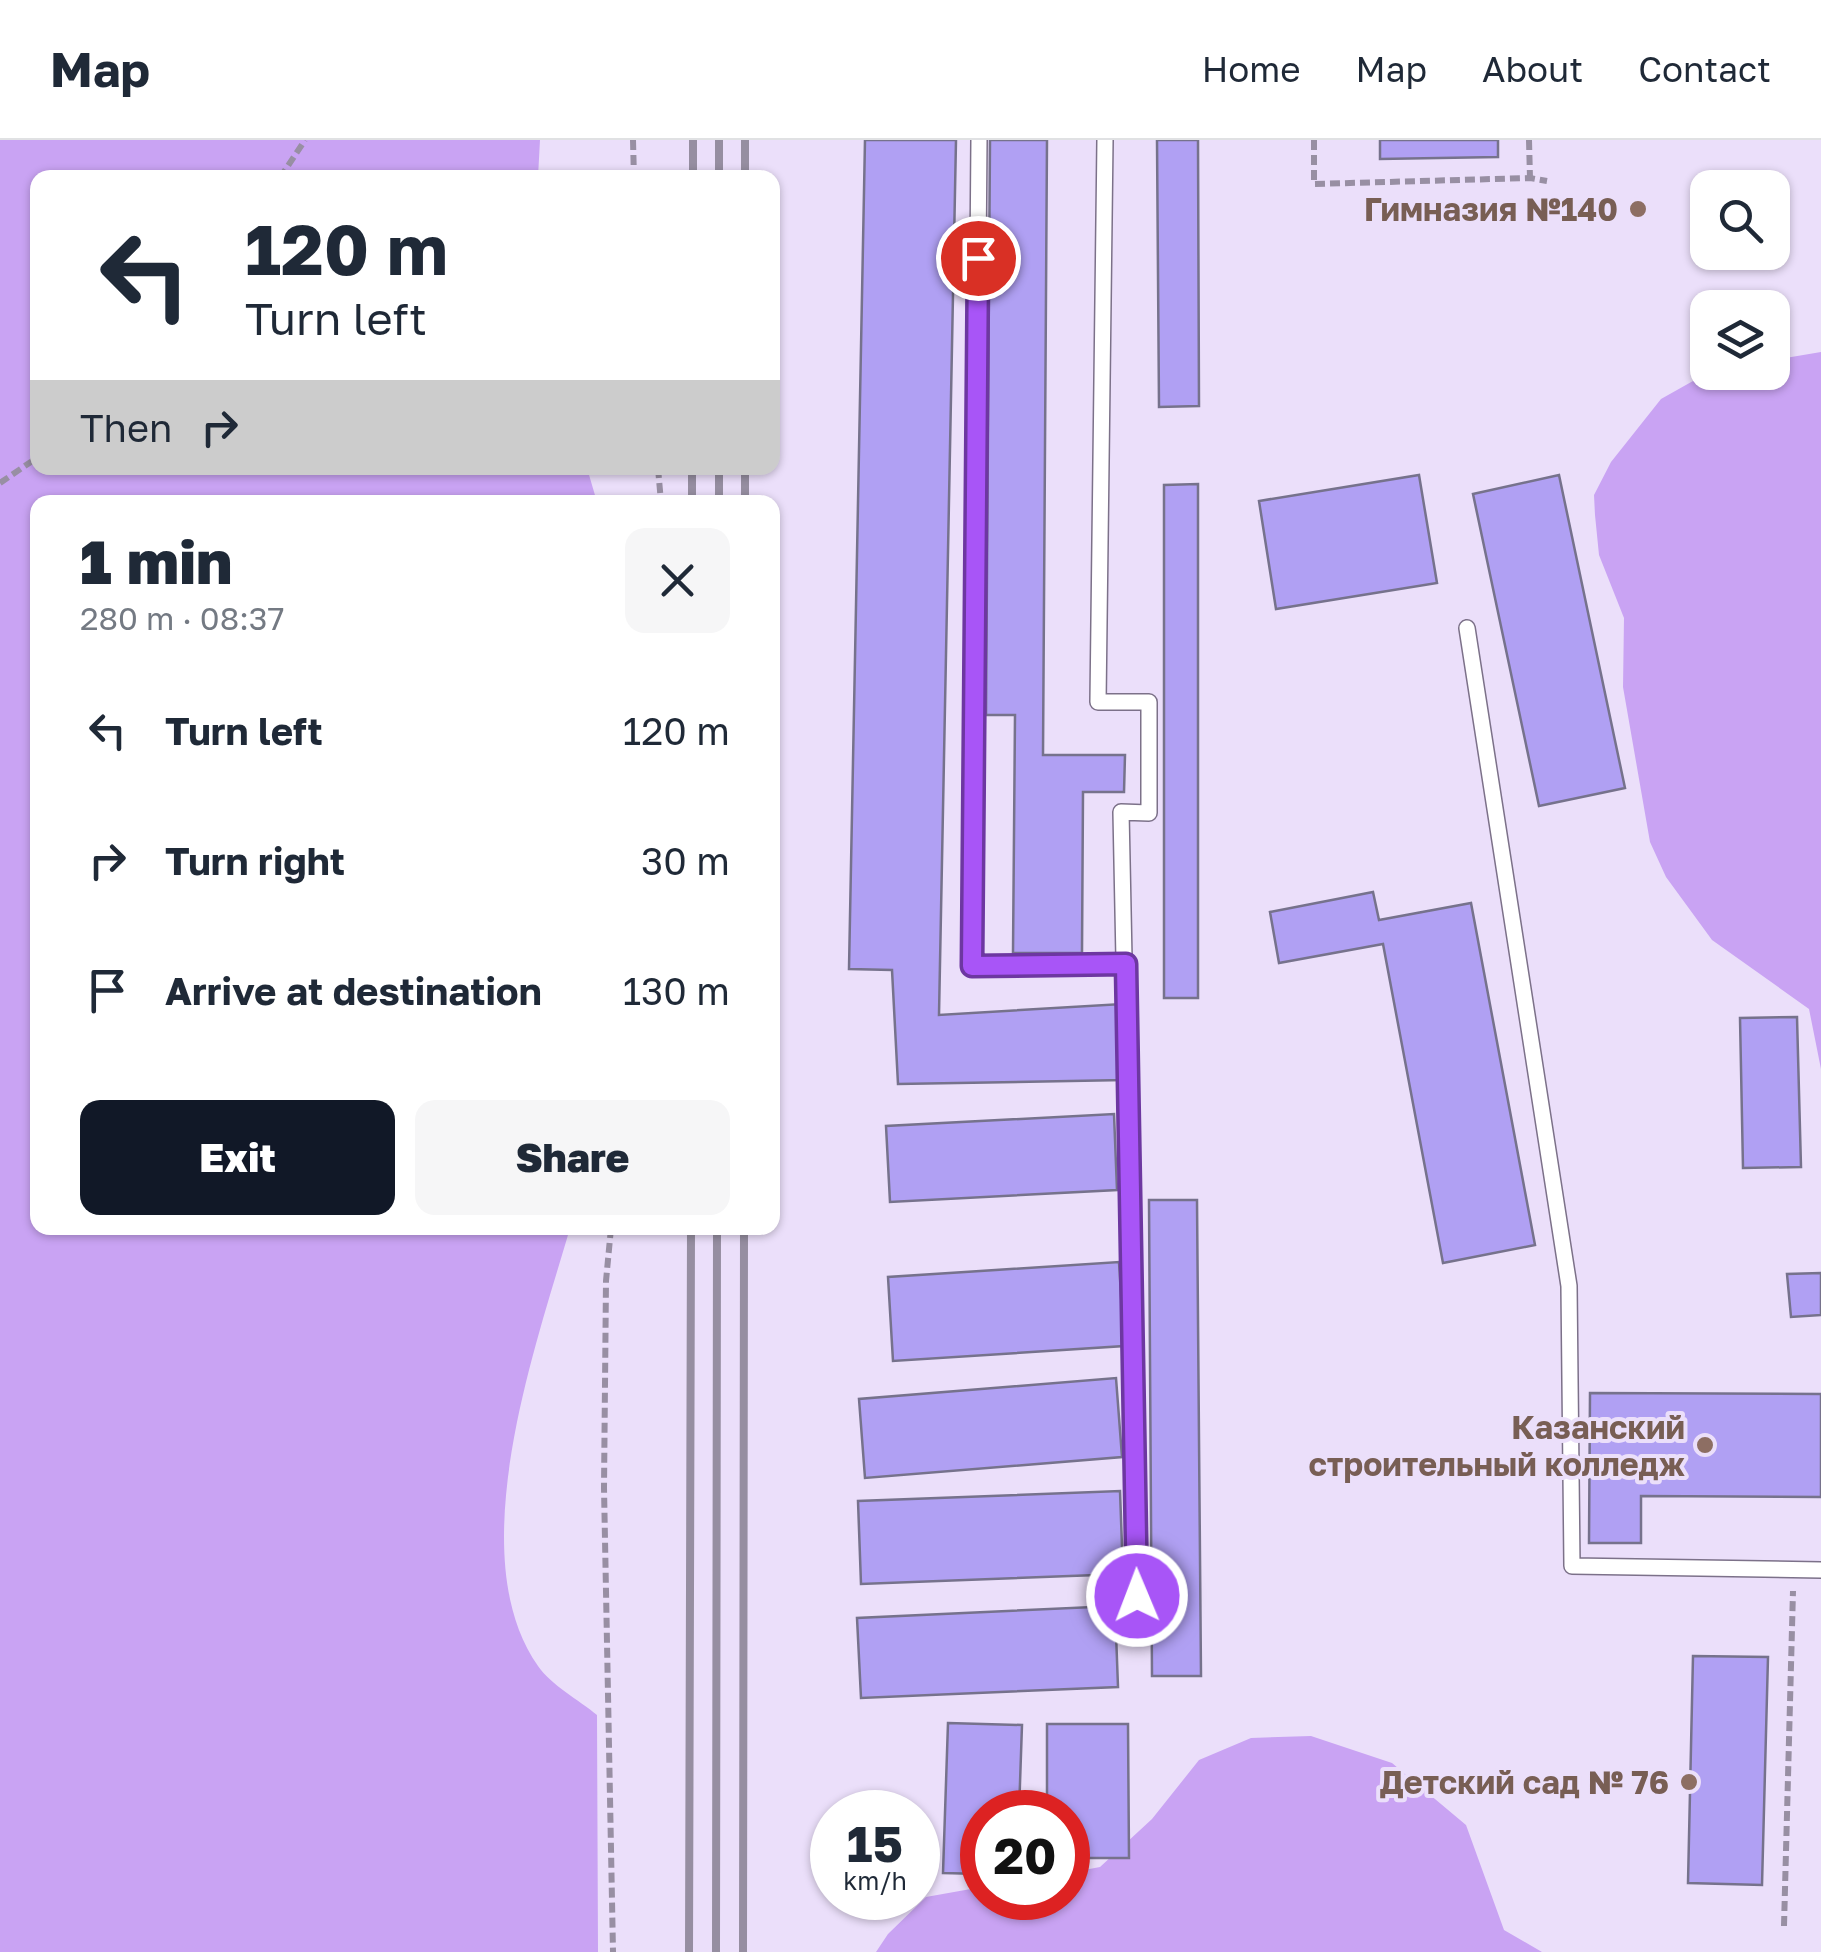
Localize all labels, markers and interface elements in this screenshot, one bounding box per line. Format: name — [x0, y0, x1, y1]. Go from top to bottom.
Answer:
text: Map — [50, 40, 150, 98]
text: Home — [1202, 48, 1301, 90]
text: Map — [1356, 48, 1427, 90]
text: About — [1482, 48, 1583, 90]
text: Contact — [1638, 48, 1771, 90]
map controls — [1690, 170, 1790, 390]
button: search — [1690, 170, 1790, 270]
place label: Гимназия №140 — [1364, 190, 1618, 228]
marker: Гимназия №140 — [1627, 198, 1649, 220]
text: 120 m — [245, 206, 448, 290]
icon: left — [80, 210, 210, 340]
pin — [936, 216, 1021, 301]
icon: arrive — [951, 231, 1006, 286]
button: layers — [1690, 290, 1790, 390]
text: Turn left — [245, 291, 427, 345]
icon: right — [192, 400, 247, 455]
text: Then — [80, 405, 172, 450]
text: 1 min — [80, 525, 232, 597]
button: close — [625, 528, 730, 633]
text: 280 m · 08:37 — [80, 599, 284, 637]
icon: left — [80, 703, 135, 758]
text: Turn left — [165, 708, 323, 753]
text: 120 m — [623, 708, 730, 753]
icon: right — [80, 833, 135, 888]
text: Turn right — [165, 838, 345, 883]
text: 30 m — [641, 838, 730, 883]
icon: arrive — [80, 963, 135, 1018]
text: Arrive at destination — [165, 968, 542, 1013]
text: 130 m — [623, 968, 730, 1013]
button: Exit — [80, 1100, 395, 1215]
button: Share — [415, 1100, 730, 1215]
place label: Казанский строительный колледж — [1308, 1408, 1685, 1483]
marker: Казанский строительный колледж — [1694, 1434, 1716, 1456]
position arrow — [1085, 1544, 1189, 1648]
place label: Детский сад № 76 — [1380, 1763, 1669, 1801]
marker: Детский сад № 76 — [1678, 1771, 1700, 1793]
speed limit sign: 20 — [960, 1790, 1090, 1920]
text: 15 — [847, 1813, 903, 1873]
text: km/h — [843, 1865, 907, 1896]

